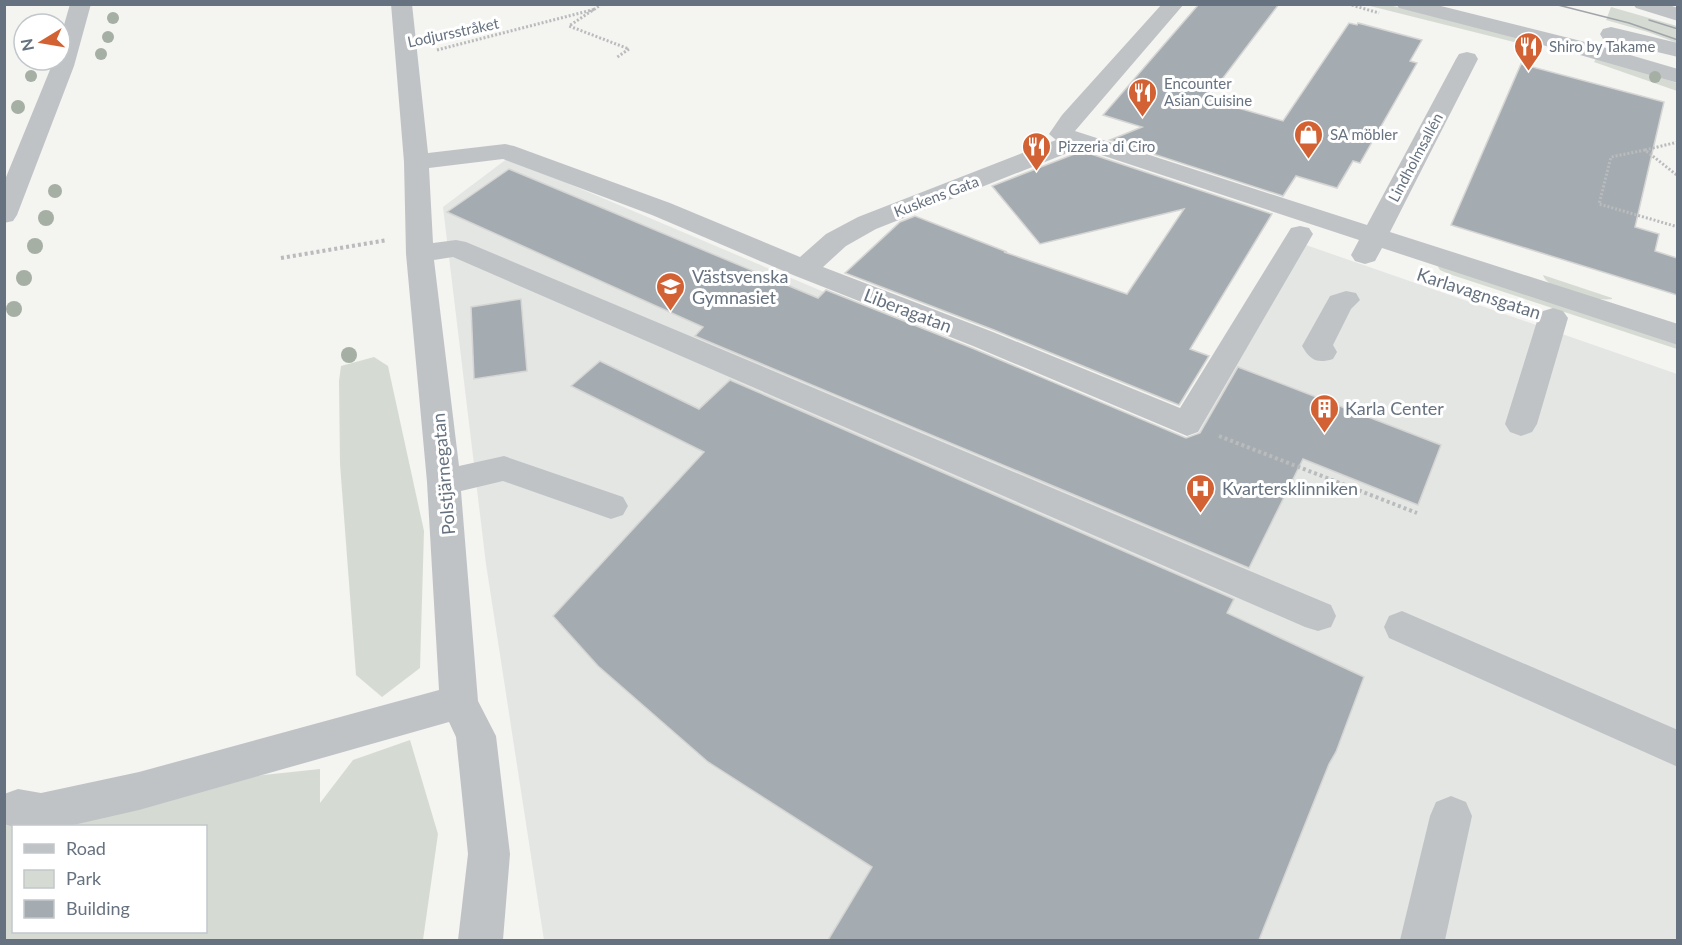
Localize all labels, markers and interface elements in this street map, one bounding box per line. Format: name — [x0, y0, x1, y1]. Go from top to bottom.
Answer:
north arrow — [12, 12, 72, 72]
street label: Lodjursstråket — [406, 13, 501, 50]
restaurant icon: Shiro by Takame — [1512, 30, 1544, 72]
text: N — [16, 37, 37, 53]
place label: Shiro by Takame — [1549, 37, 1655, 55]
place label: Encounter Asian Cuisine — [1164, 74, 1252, 109]
restaurant icon: Encounter Asian Cuisine — [1127, 76, 1159, 118]
street label: Lindholmsallén — [1384, 109, 1446, 205]
shop icon: SA möbler — [1293, 118, 1325, 160]
place label: SA möbler — [1330, 125, 1398, 143]
restaurant icon: Pizzeria di Ciro — [1021, 130, 1053, 172]
place label: Pizzeria di Ciro — [1058, 137, 1155, 155]
street label: Kuskens Gata — [891, 172, 981, 220]
street label: Karlavagnsgatan — [1414, 263, 1544, 323]
place label: Västsvenska Gymnasiet — [692, 265, 788, 308]
school or university icon: Västsvenska Gymnasiet — [655, 270, 687, 312]
street label: Liberagatan — [861, 283, 955, 337]
building icon: Karla Center — [1308, 392, 1340, 434]
place label: Karla Center — [1345, 397, 1444, 419]
street label: Polstjärnegatan — [427, 412, 459, 536]
hospital icon: Kvartersklinniken — [1185, 472, 1217, 514]
place label: Kvartersklinniken — [1222, 477, 1358, 499]
legend — [12, 825, 207, 933]
text: Road — [66, 837, 106, 859]
text: Park — [66, 867, 102, 889]
text: Building — [66, 897, 130, 919]

